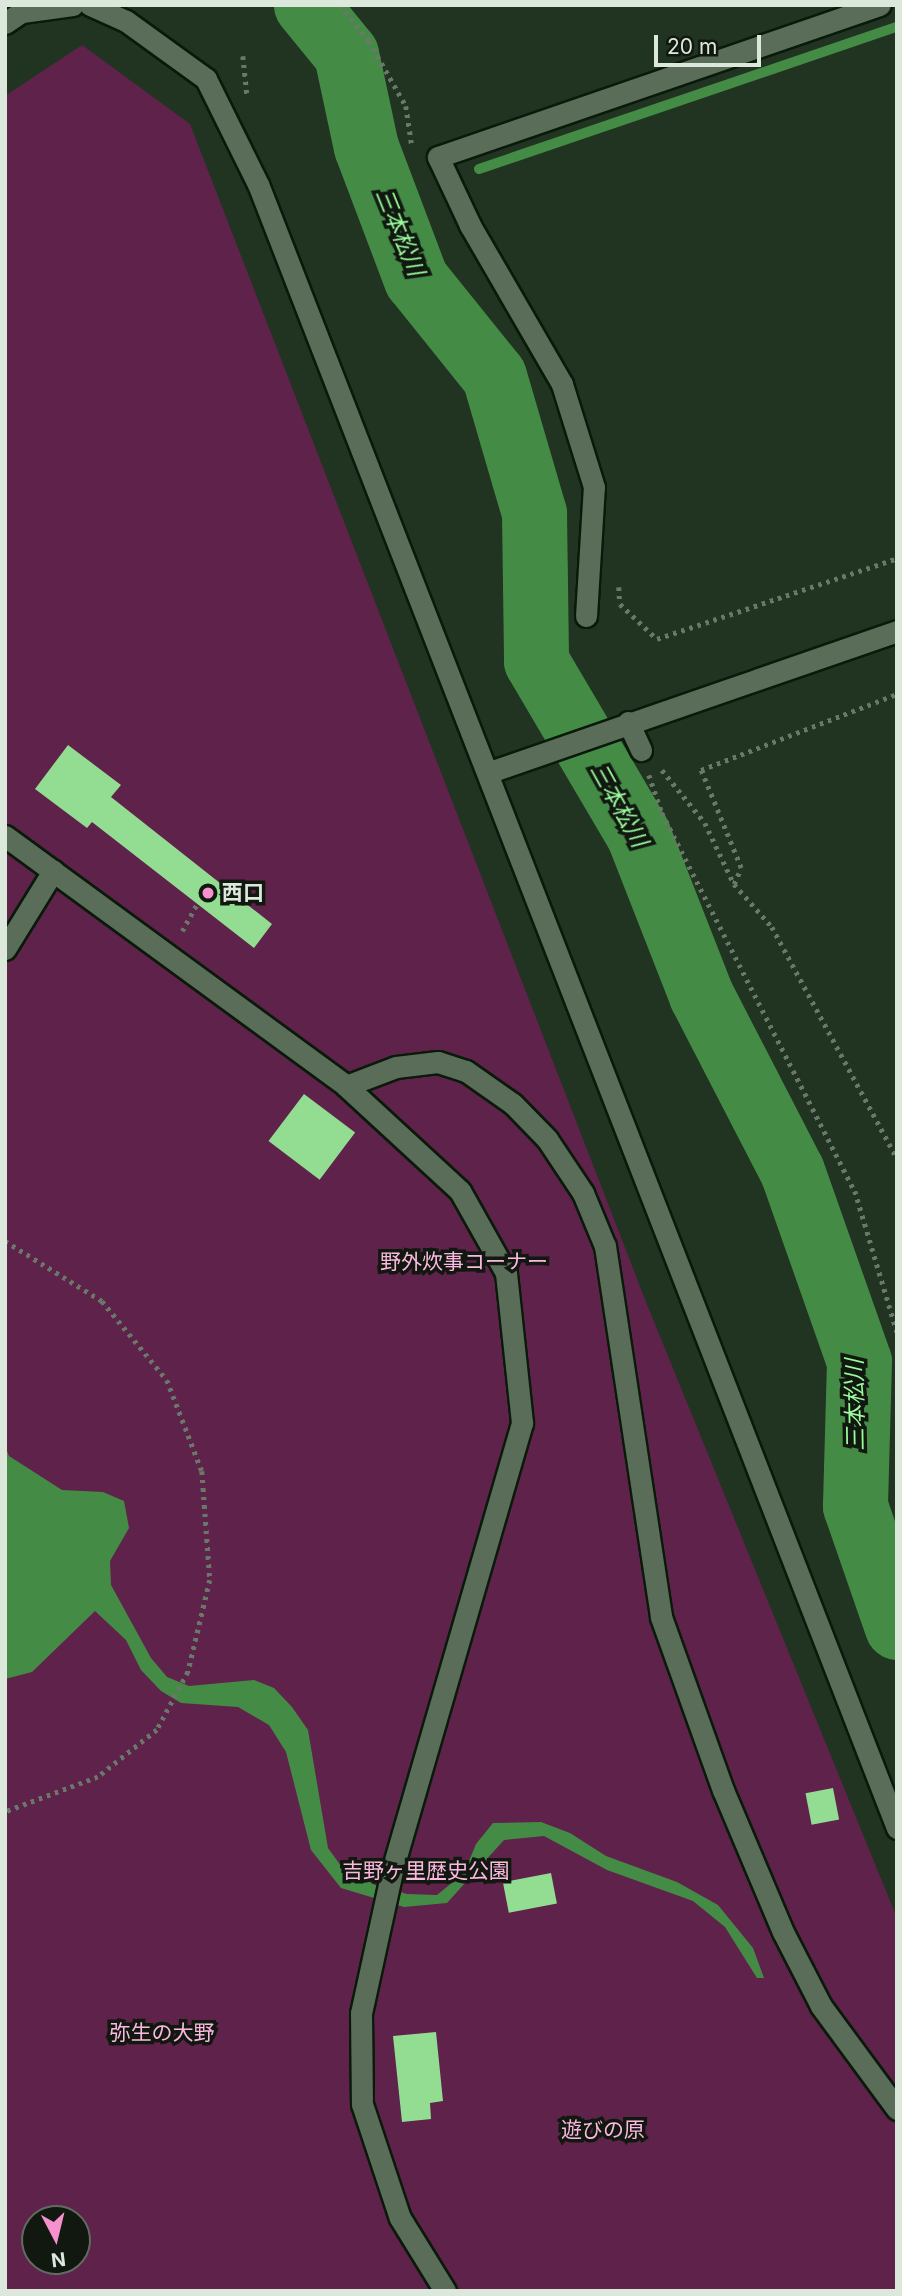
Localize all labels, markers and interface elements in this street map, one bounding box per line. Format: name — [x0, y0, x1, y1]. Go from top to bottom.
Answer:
scale bar — [657, 21, 764, 65]
text: 20 m — [667, 34, 717, 59]
water label: 三本松川 — [370, 184, 430, 280]
water label: 三本松川 — [585, 758, 653, 852]
place label: 西口 — [222, 880, 264, 906]
marker: 西口 — [200, 885, 216, 901]
park label: 野外炊事コーナー — [380, 1249, 548, 1275]
water label: 三本松川 — [840, 1359, 870, 1451]
park label: 吉野ヶ里歴史公園 — [342, 1858, 510, 1884]
park label: 弥生の大野 — [110, 2020, 214, 2046]
park label: 遊びの原 — [561, 2117, 645, 2143]
north arrow — [21, 2205, 91, 2275]
text: N — [50, 2247, 67, 2272]

